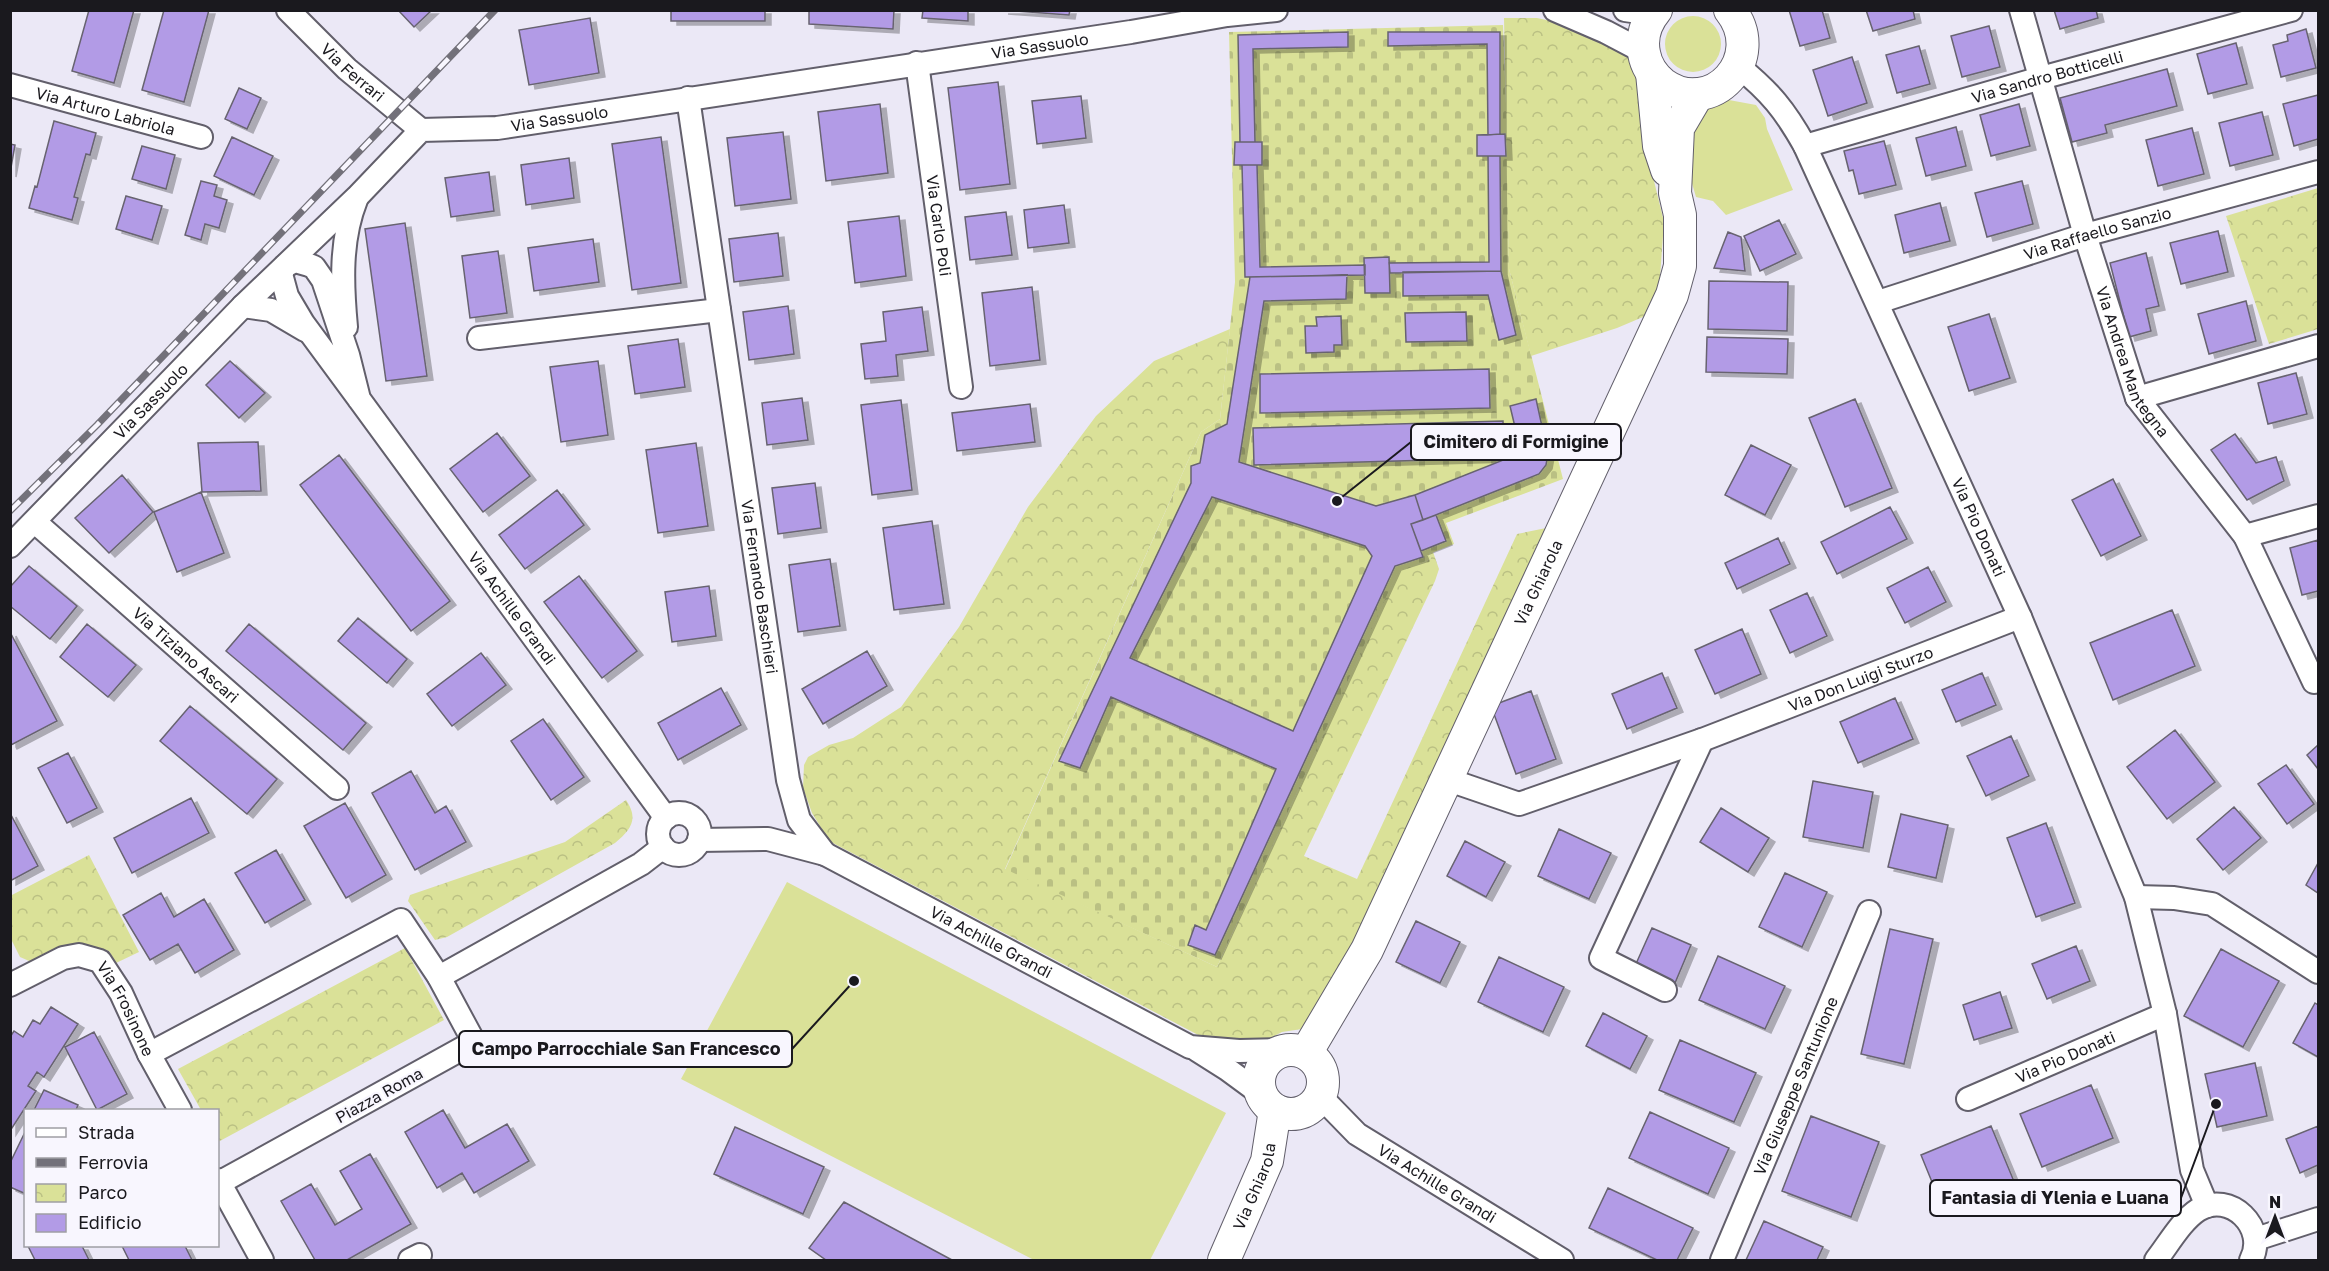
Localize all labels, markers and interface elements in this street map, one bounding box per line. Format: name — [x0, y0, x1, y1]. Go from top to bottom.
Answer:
street label: Via Sassuolo — [990, 29, 1090, 63]
street label: Via Ferrari — [317, 39, 389, 106]
street label: Via Sandro Botticelli — [1969, 46, 2125, 108]
street label: Via Arturo Labriola — [34, 82, 177, 140]
street label: Via Sassuolo — [509, 101, 609, 136]
street label: Via Carlo Poli — [922, 174, 956, 278]
street label: Via Raffaello Sanzio — [2021, 202, 2173, 264]
street label: Via Andrea Mantegna — [2092, 284, 2174, 441]
street label: Via Sassuolo — [109, 359, 192, 443]
callout: Cimitero di Formigine — [1411, 424, 1621, 460]
text: Cimitero di Formigine — [1423, 430, 1609, 452]
street label: Via Pio Donati — [1948, 474, 2010, 580]
street label: Via Fernando Baschieri — [737, 498, 782, 675]
street label: Via Ghiarola — [1510, 536, 1567, 629]
street label: Via Achille Grandi — [464, 548, 560, 669]
street label: Via Tiziano Ascari — [129, 603, 243, 707]
street label: Via Don Luigi Sturzo — [1785, 642, 1936, 716]
street label: Via Achille Grandi — [927, 901, 1056, 982]
street label: Via Frosinone — [93, 957, 159, 1059]
street label: Via Giuseppe Santunione — [1749, 994, 1842, 1178]
street label: Via Pio Donati — [2012, 1027, 2118, 1087]
callout: Campo Parrocchiale San Francesco — [459, 1031, 792, 1067]
text: Campo Parrocchiale San Francesco — [471, 1037, 781, 1059]
street label: Piazza Roma — [332, 1063, 426, 1127]
legend — [24, 1109, 219, 1247]
text: Strada — [78, 1121, 135, 1143]
street label: Via Achille Grandi — [1374, 1139, 1500, 1227]
street label: Via Ghiarola — [1228, 1141, 1280, 1233]
text: Ferrovia — [78, 1151, 148, 1173]
callout: Fantasia di Ylenia e Luana — [1930, 1180, 2181, 1216]
text: Parco — [78, 1181, 127, 1203]
text: Fantasia di Ylenia e Luana — [1941, 1186, 2169, 1208]
north arrow — [2245, 1187, 2305, 1247]
text: N — [2269, 1192, 2281, 1212]
text: Edificio — [78, 1211, 142, 1233]

